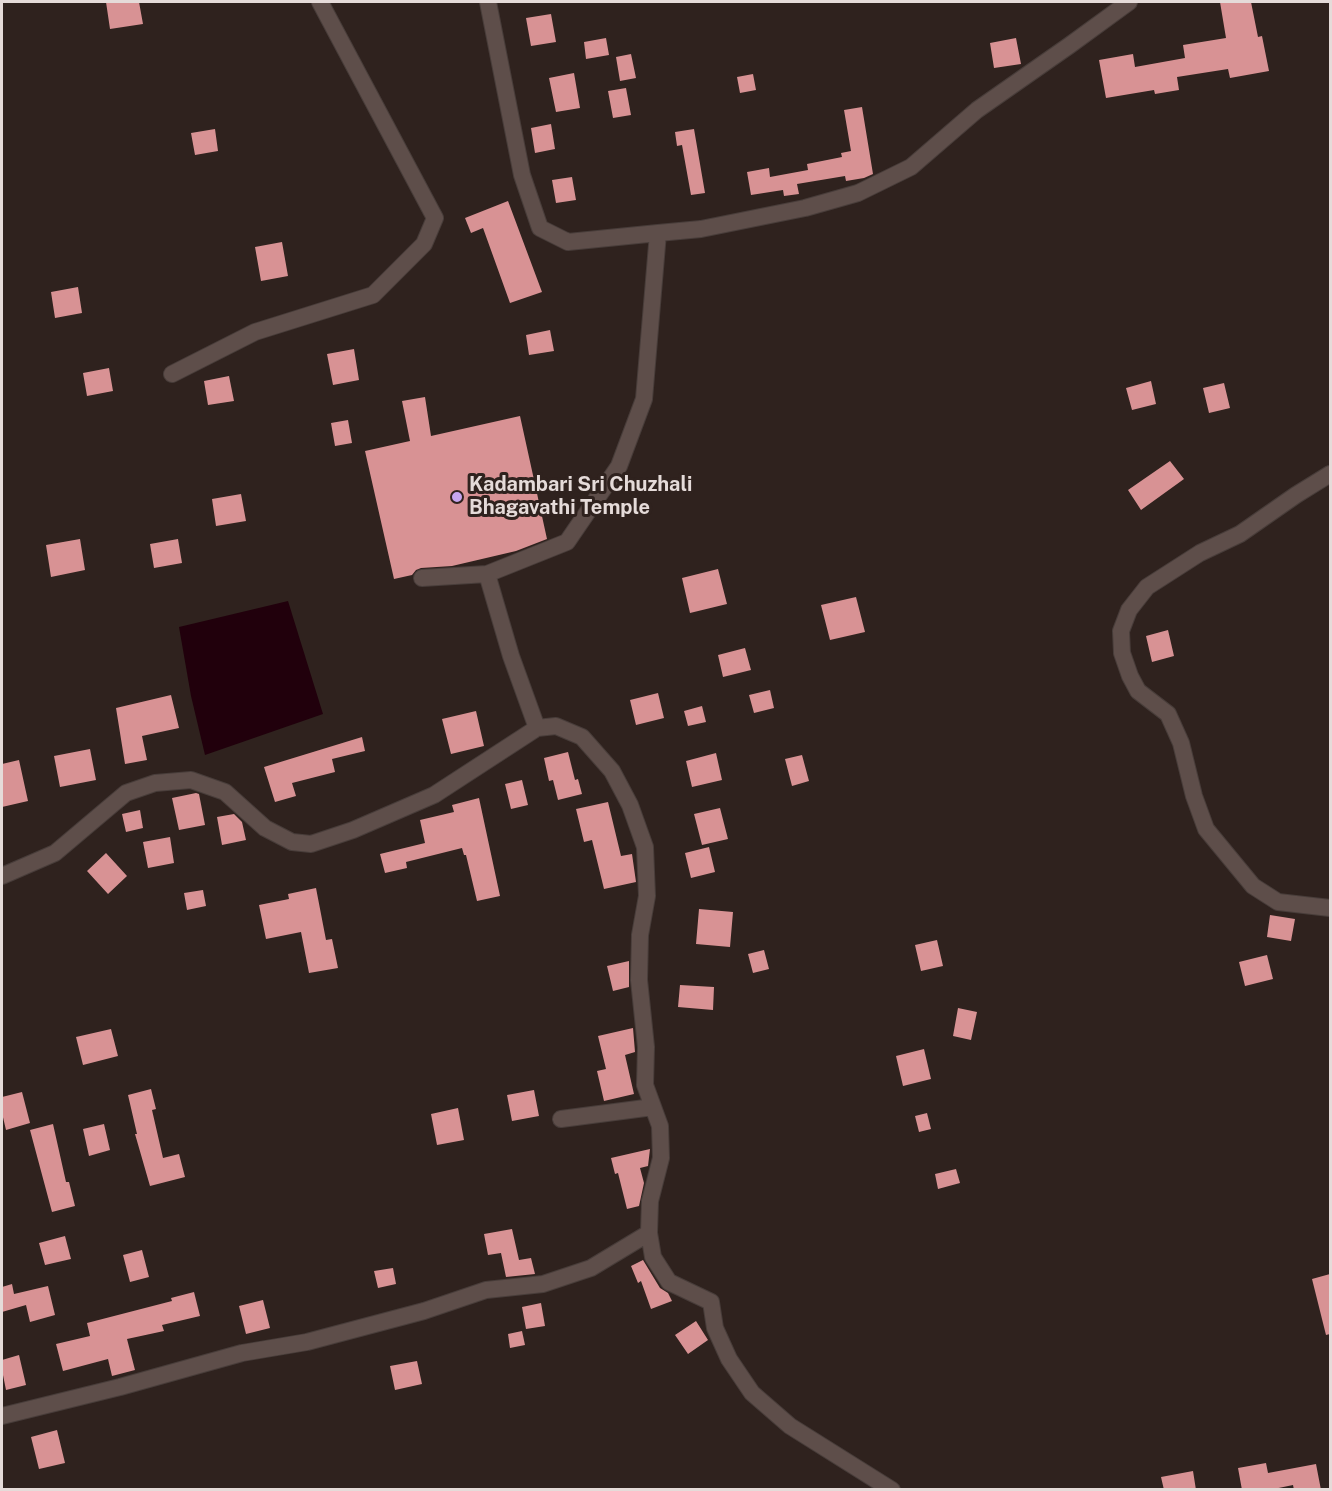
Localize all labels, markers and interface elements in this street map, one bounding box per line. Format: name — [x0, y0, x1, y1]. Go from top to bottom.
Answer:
place label: Kadambari Sri Chuzhali Bhagavathi Temple — [469, 473, 692, 520]
marker: Kadambari Sri Chuzhali Bhagavathi Temple — [450, 490, 464, 504]

